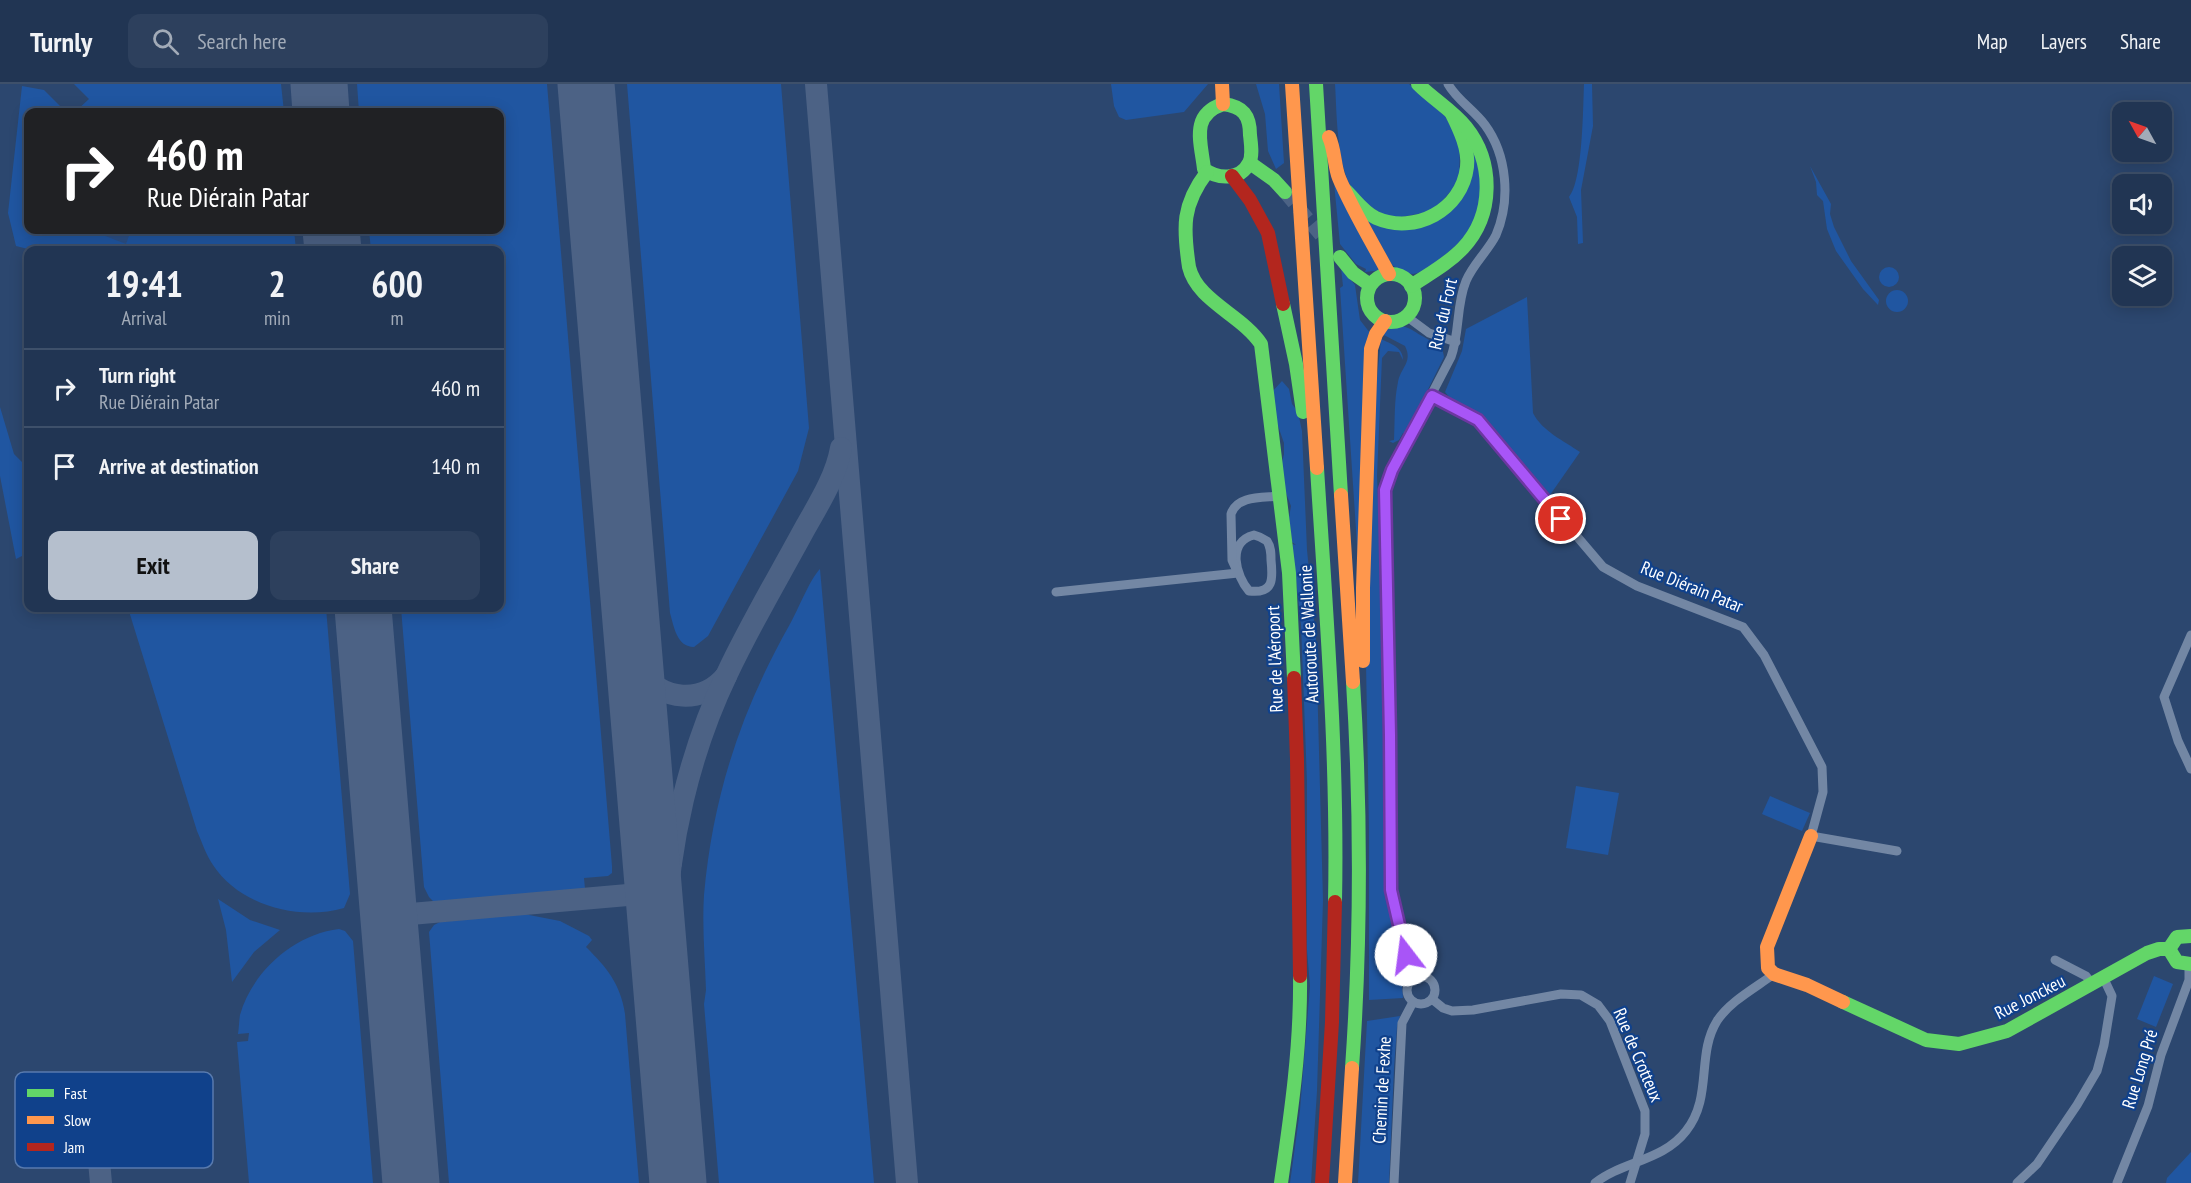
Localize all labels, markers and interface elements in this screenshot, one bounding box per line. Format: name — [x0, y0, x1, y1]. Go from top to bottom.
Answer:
search box — [128, 14, 548, 68]
text: Turnly — [30, 23, 92, 60]
icon: search — [149, 25, 182, 58]
text: Search here — [197, 27, 287, 55]
text: Map — [1977, 28, 2008, 55]
text: Layers — [2041, 28, 2087, 55]
text: Share — [2120, 28, 2161, 55]
north arrow — [2112, 102, 2172, 162]
map controls — [2112, 102, 2172, 306]
text: 460 m — [147, 127, 244, 182]
icon: right — [48, 132, 126, 210]
button: sound — [2112, 174, 2172, 234]
text: Rue Diérain Patar — [147, 180, 309, 214]
button: layers — [2112, 246, 2172, 306]
text: 19:41 — [105, 260, 183, 307]
text: 2 — [268, 260, 286, 307]
text: 600 — [371, 260, 423, 307]
street label: Rue du Fort — [1423, 276, 1462, 352]
text: Arrival — [121, 305, 167, 331]
text: min — [264, 305, 290, 331]
text: m — [391, 305, 404, 331]
text: Turn right — [99, 361, 176, 389]
icon: right — [48, 372, 81, 405]
text: 460 m — [431, 374, 480, 402]
text: Rue Diérain Patar — [99, 389, 219, 415]
icon: arrive — [48, 450, 81, 483]
text: Arrive at destination — [99, 452, 259, 480]
text: 140 m — [431, 452, 480, 480]
pin — [1535, 493, 1586, 544]
icon: arrive — [1544, 502, 1577, 535]
button: Exit — [48, 531, 258, 600]
button: Share — [270, 531, 480, 600]
street label: Rue Diérain Patar — [1638, 556, 1747, 617]
street label: Autoroute de Wallonie — [1293, 564, 1324, 704]
street label: Rue de l'Aéroport — [1261, 605, 1288, 713]
position arrow — [1374, 923, 1438, 987]
street label: Rue Jonckeu — [1991, 969, 2069, 1024]
street label: Rue de Crotteux — [1608, 1004, 1669, 1106]
street label: Rue Long Pré — [2117, 1026, 2162, 1111]
street label: Chemin de Fexhe — [1367, 1036, 1396, 1144]
legend — [15, 1072, 213, 1168]
text: Fast — [64, 1083, 87, 1103]
text: Slow — [64, 1110, 91, 1130]
text: Jam — [63, 1137, 85, 1157]

